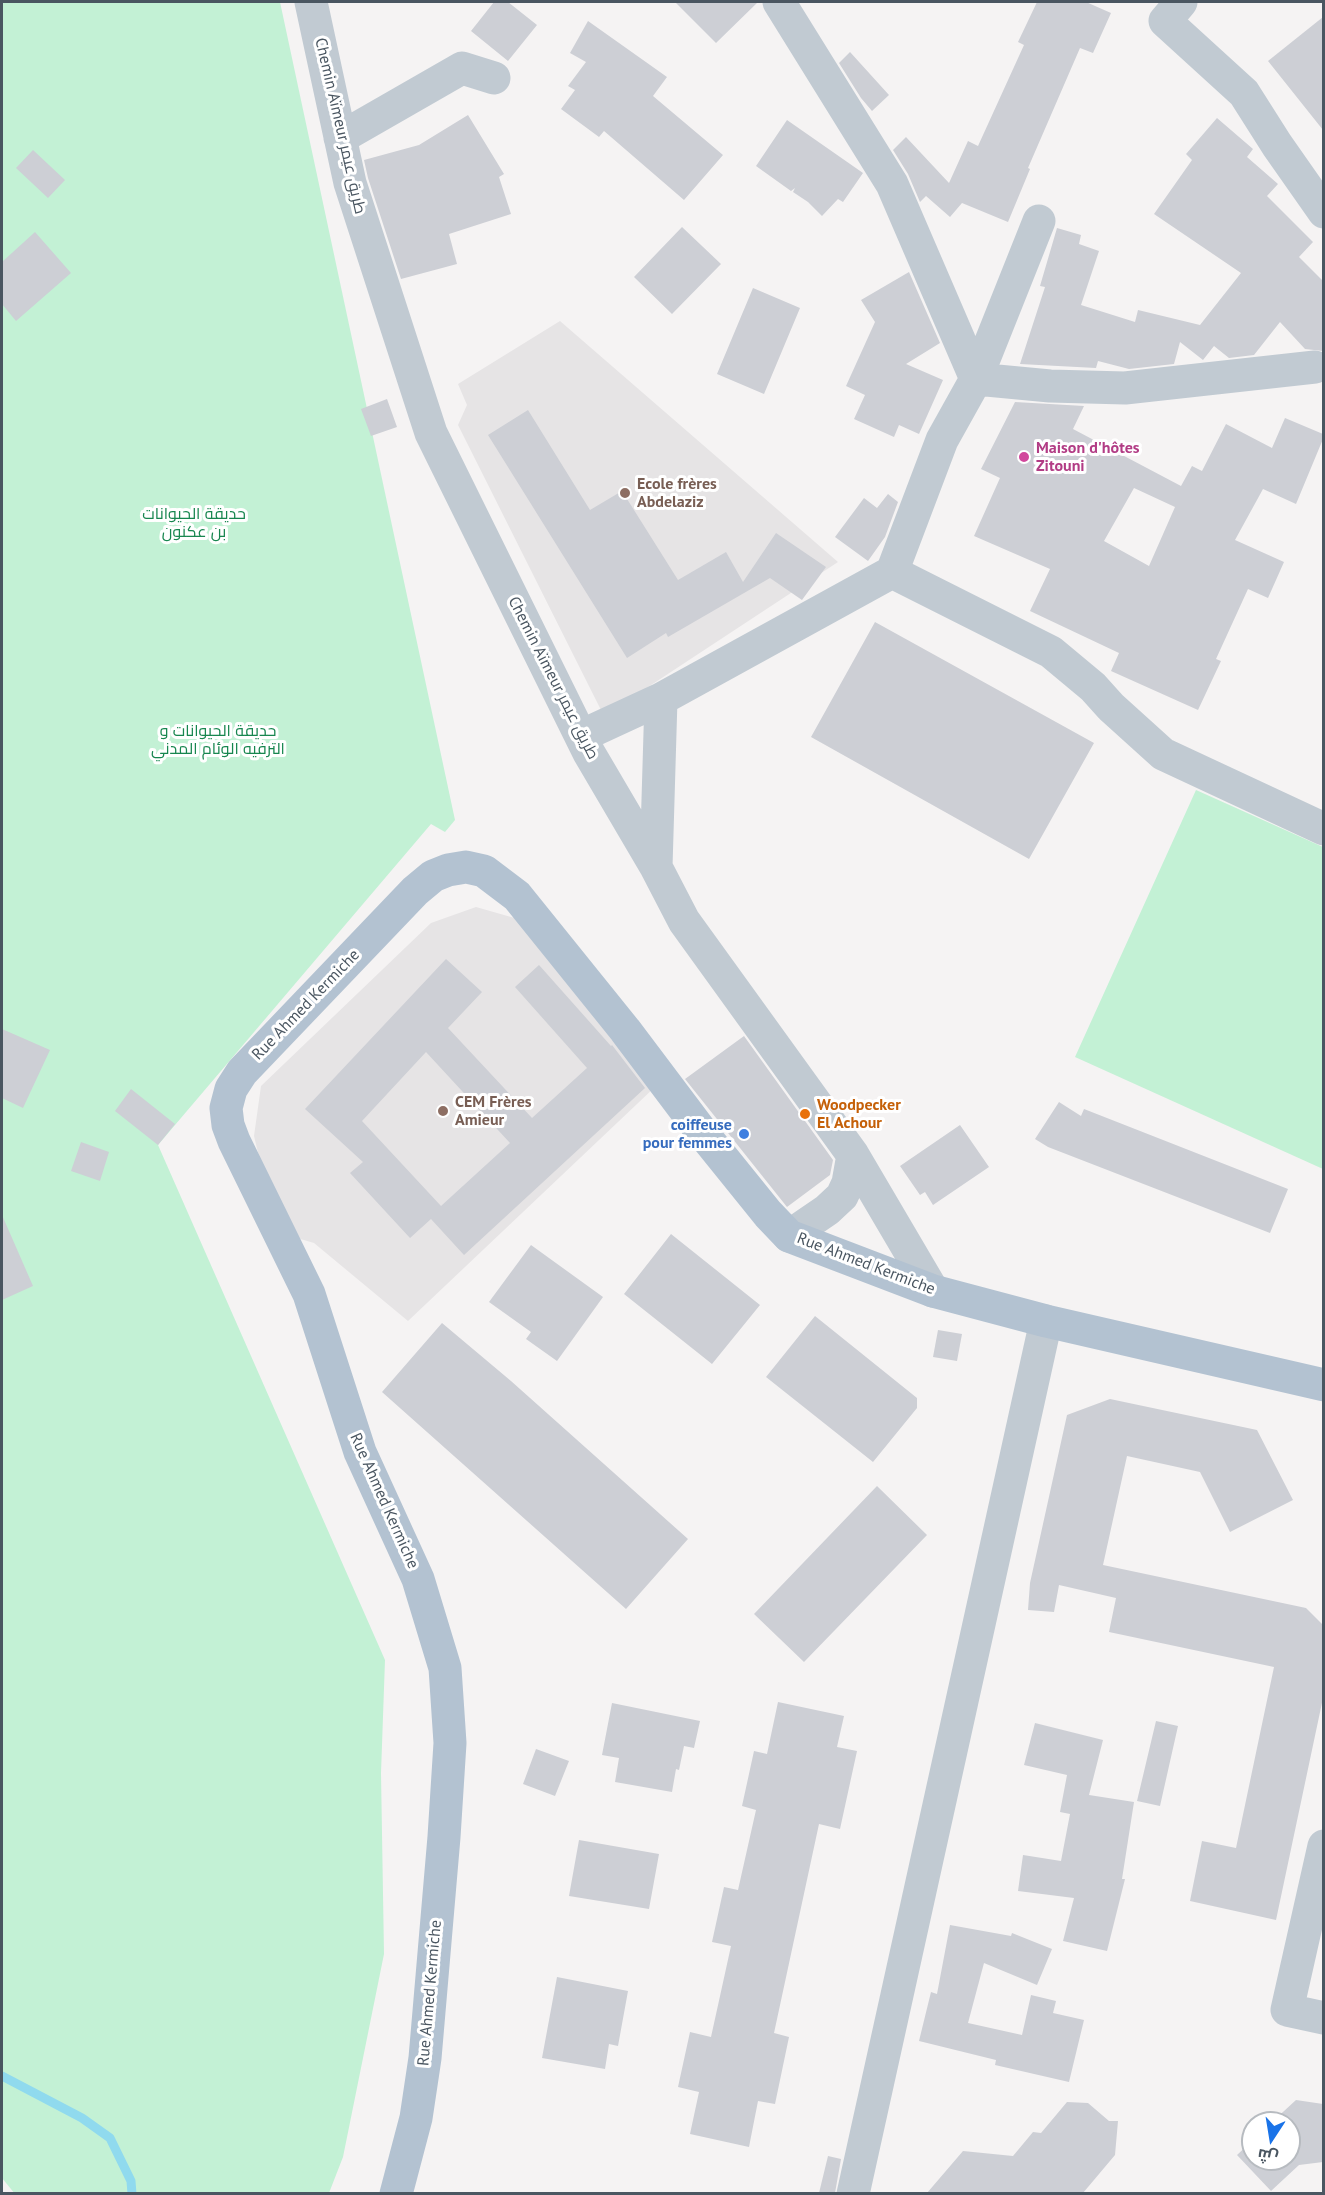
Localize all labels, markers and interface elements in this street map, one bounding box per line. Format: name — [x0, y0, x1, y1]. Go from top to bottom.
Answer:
street label: Chemin Aïmeur طريق عيمر — [310, 36, 370, 216]
place label: Maison d'hôtes Zitouni — [1036, 438, 1140, 476]
marker: Maison d'hôtes Zitouni — [1017, 450, 1031, 464]
place label: Ecole frères Abdelaziz — [637, 474, 717, 512]
marker: Ecole frères Abdelaziz — [618, 486, 632, 500]
park label: حديقة الحيوانات بن عكنون — [142, 504, 246, 542]
street label: Chemin Aïmeur طريق عيمر — [504, 593, 602, 763]
park label: حديقة الحيوانات و الترفيه الوئام المدني — [151, 721, 285, 759]
street label: Rue Ahmed Kermiche — [248, 946, 364, 1064]
place label: CEM Frères Amieur — [455, 1092, 532, 1130]
place label: Woodpecker El Achour — [817, 1095, 901, 1133]
marker: CEM Frères Amieur — [436, 1104, 450, 1118]
marker: Woodpecker El Achour — [798, 1107, 812, 1121]
place label: coiffeuse pour femmes — [643, 1115, 732, 1153]
marker: coiffeuse pour femmes — [737, 1127, 751, 1141]
street label: Rue Ahmed Kermiche — [794, 1229, 938, 1299]
street label: Rue Ahmed Kermiche — [345, 1430, 423, 1572]
street label: Rue Ahmed Kermiche — [414, 1919, 446, 2067]
north arrow — [1241, 2111, 1301, 2171]
text: ش — [1256, 2145, 1280, 2169]

